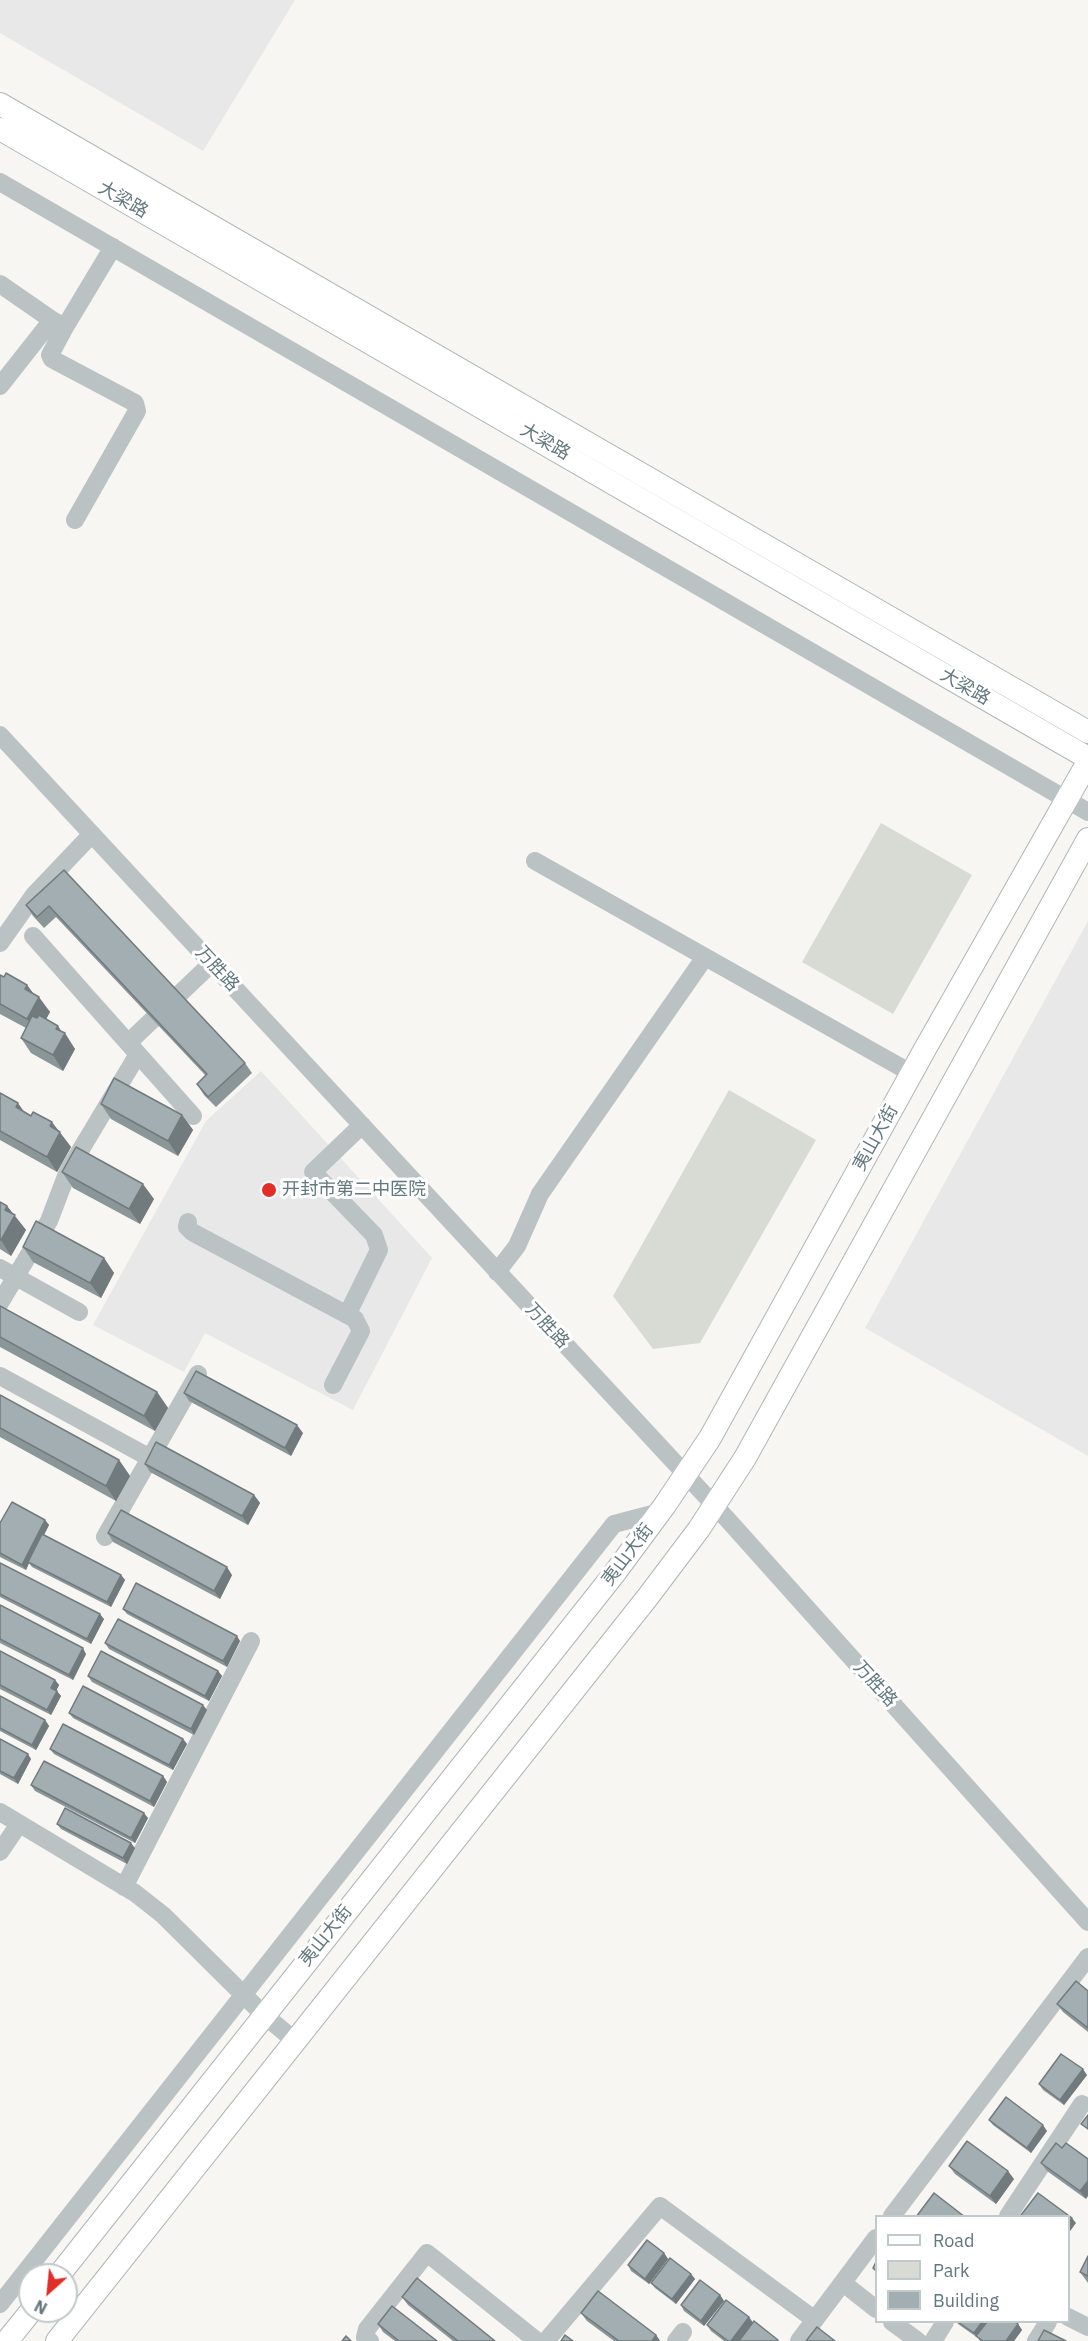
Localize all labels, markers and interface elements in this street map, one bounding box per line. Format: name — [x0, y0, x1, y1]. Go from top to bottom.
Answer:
street label: 大梁路 — [94, 177, 152, 223]
street label: 大梁路 — [516, 419, 574, 465]
street label: 大梁路 — [936, 664, 994, 710]
street label: 万胜路 — [191, 942, 243, 996]
street label: 夷山大街 — [849, 1101, 903, 1175]
place label: 开封市第二中医院 — [282, 1179, 426, 1201]
marker: 开封市第二中医院 — [260, 1181, 278, 1199]
street label: 万胜路 — [521, 1299, 573, 1353]
street label: 夷山大街 — [598, 1520, 658, 1590]
street label: 万胜路 — [849, 1657, 901, 1711]
street label: 夷山大街 — [295, 1901, 357, 1971]
legend — [875, 2215, 1070, 2323]
text: Road — [933, 2229, 974, 2252]
text: Park — [933, 2259, 969, 2282]
north arrow — [18, 2263, 78, 2323]
text: Building — [933, 2289, 999, 2312]
text: N — [31, 2296, 50, 2319]

